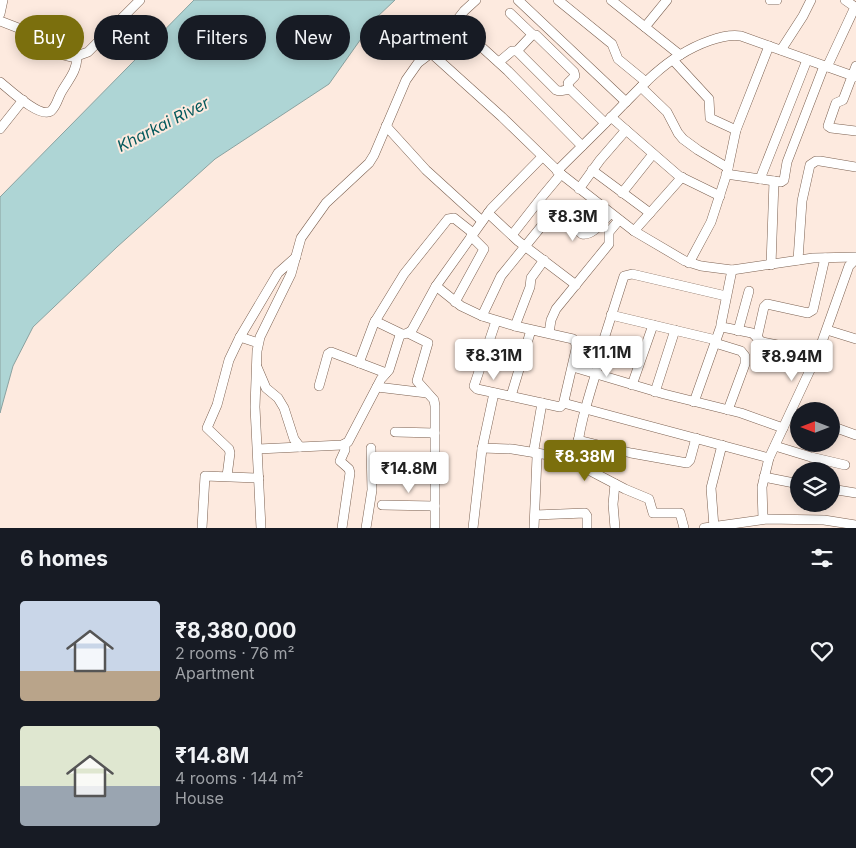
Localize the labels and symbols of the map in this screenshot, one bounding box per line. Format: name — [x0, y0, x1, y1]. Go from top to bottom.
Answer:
water label: Kharkai River — [113, 92, 213, 156]
pin: ₹8.3M — [538, 200, 608, 242]
pin: ₹11.1M — [566, 336, 648, 378]
pin: ₹8.31M — [453, 338, 535, 381]
pin: ₹8.94M — [751, 340, 833, 382]
north arrow — [790, 402, 840, 452]
pin: ₹8.38M — [544, 440, 626, 482]
pin: ₹14.8M — [368, 452, 450, 494]

